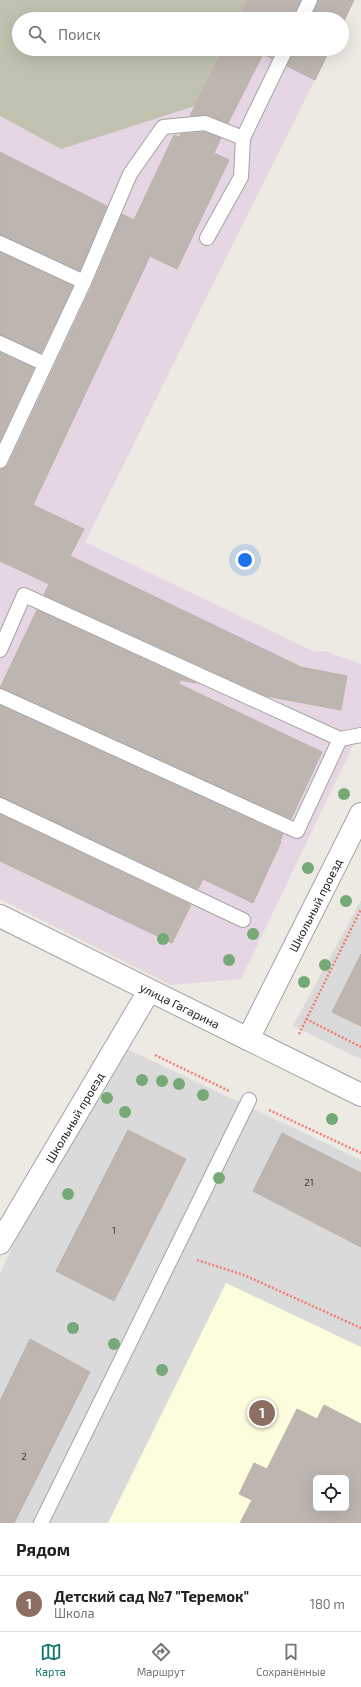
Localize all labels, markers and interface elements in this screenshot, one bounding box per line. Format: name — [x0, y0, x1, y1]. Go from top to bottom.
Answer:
search box — [12, 12, 349, 56]
icon: search — [26, 23, 48, 45]
text: Поиск — [58, 25, 101, 43]
your location — [235, 550, 255, 570]
street label: Школьный проезд — [285, 856, 345, 954]
street label: улица Гагарина — [137, 980, 222, 1031]
street label: Школьный проезд — [42, 1069, 107, 1165]
house number: 21 — [304, 1176, 314, 1188]
house number: 1 — [112, 1224, 116, 1236]
pin: 1 — [249, 1398, 275, 1428]
house number: 2 — [21, 1450, 27, 1462]
map controls — [313, 1475, 349, 1511]
button: locate — [313, 1475, 349, 1511]
text: Рядом — [16, 1539, 70, 1559]
text: Детский сад №7 "Теремок" — [54, 1587, 249, 1605]
text: 1 — [26, 1596, 32, 1612]
text: 180 m — [310, 1596, 345, 1612]
text: Школа — [54, 1605, 95, 1621]
tab: Карта — [35, 1641, 66, 1678]
tab: Маршрут — [137, 1641, 185, 1678]
tab: Сохранённые — [256, 1641, 326, 1678]

